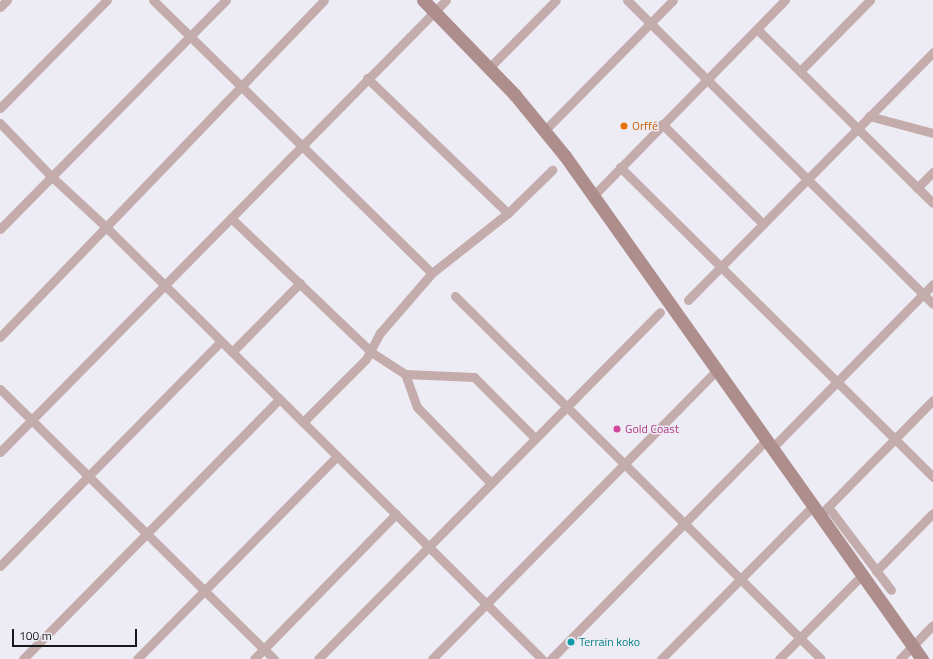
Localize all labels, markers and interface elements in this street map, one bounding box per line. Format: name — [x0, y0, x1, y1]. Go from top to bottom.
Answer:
place label: Orffé — [632, 119, 658, 133]
marker: Orffé — [619, 121, 629, 131]
place label: Gold Coast — [625, 422, 679, 436]
marker: Gold Coast — [612, 424, 622, 434]
scale bar — [14, 621, 139, 647]
text: 100 m — [19, 626, 52, 645]
place label: Terrain koko — [579, 635, 640, 649]
marker: Terrain koko — [566, 637, 576, 647]

